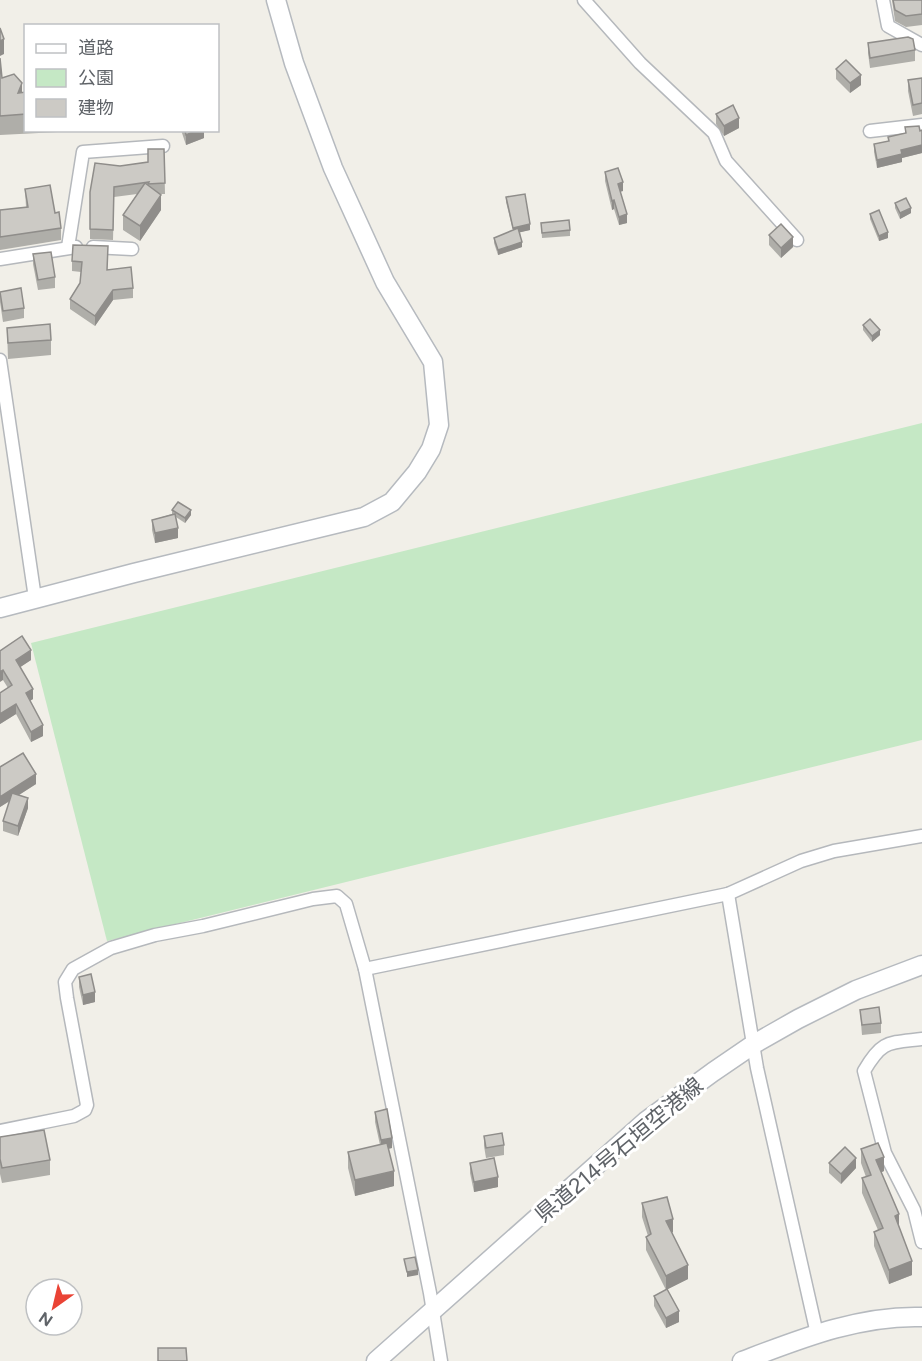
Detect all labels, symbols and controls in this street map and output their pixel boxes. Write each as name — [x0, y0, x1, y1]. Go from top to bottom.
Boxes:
legend — [24, 24, 219, 132]
text: 道路 — [78, 37, 114, 59]
text: 公園 — [78, 67, 114, 89]
text: 建物 — [78, 97, 114, 119]
street label: 県道214号石垣空港線 — [529, 1072, 709, 1228]
north arrow — [24, 1277, 84, 1337]
text: N — [35, 1308, 56, 1330]

